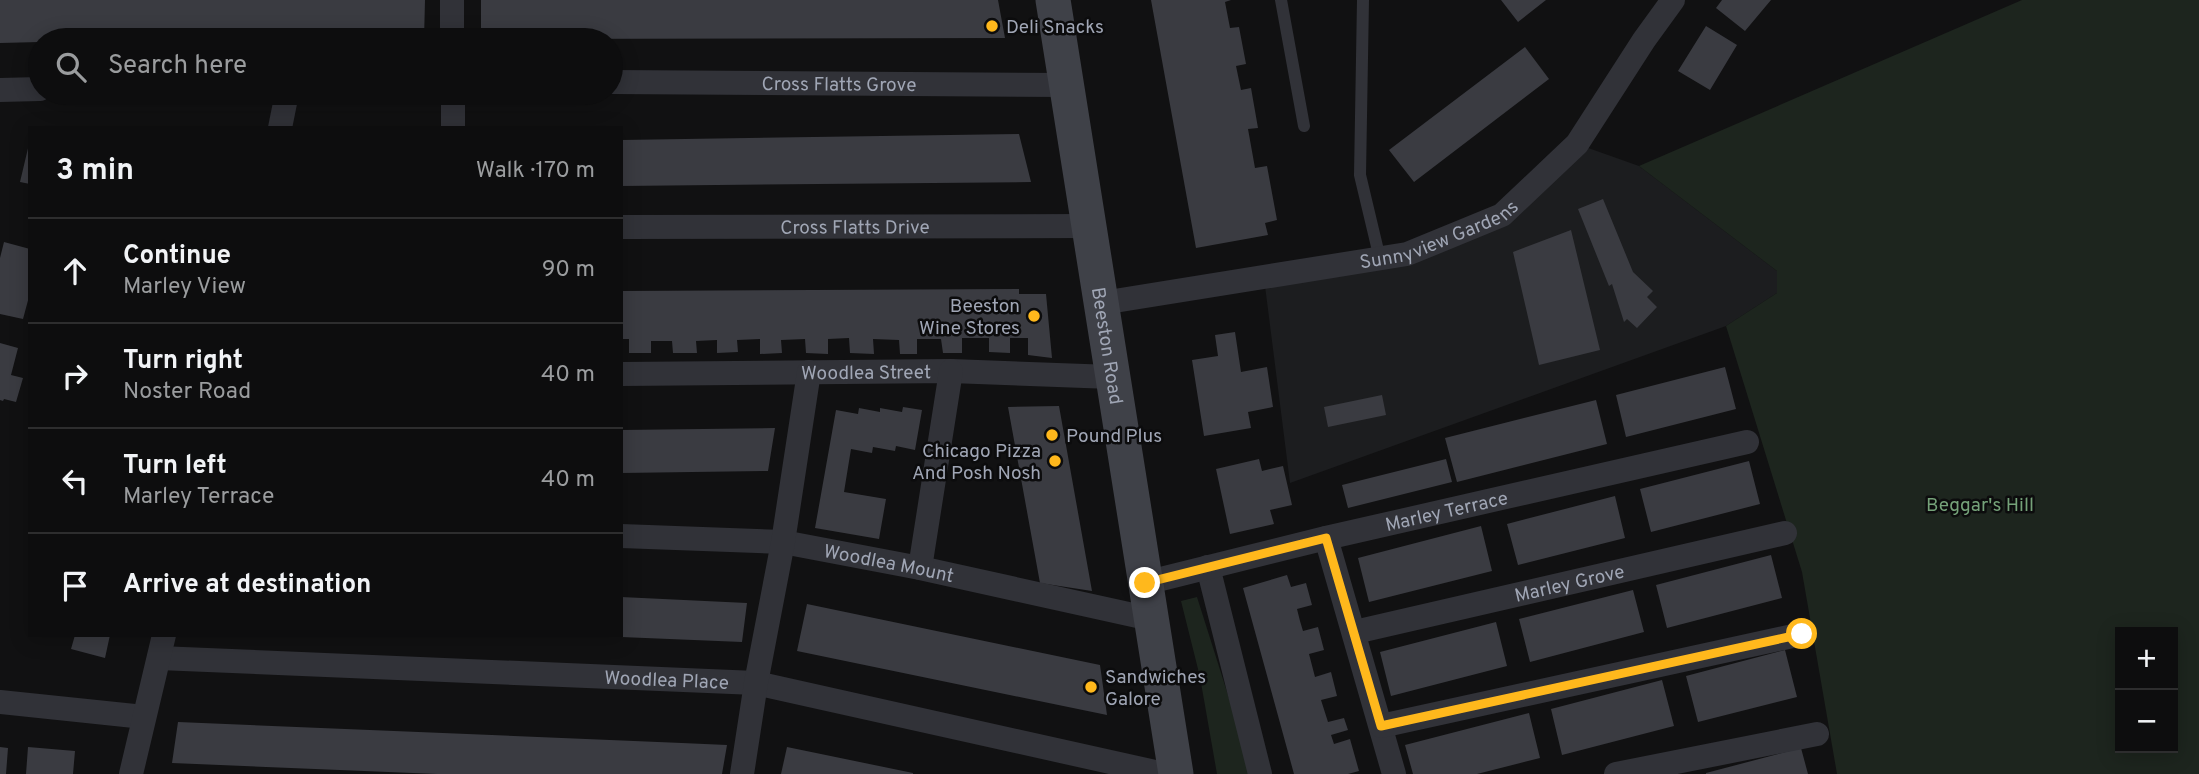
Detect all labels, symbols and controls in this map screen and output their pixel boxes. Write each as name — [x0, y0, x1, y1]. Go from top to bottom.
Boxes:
place label: Deli Snacks — [1006, 16, 1104, 40]
marker: Deli Snacks — [984, 18, 1000, 34]
search box — [28, 28, 623, 105]
icon: search — [52, 48, 90, 86]
text: Search here — [108, 50, 247, 83]
street label: Cross Flatts Grove — [761, 73, 917, 98]
text: 3 min — [56, 153, 134, 190]
text: Walk · 170 m — [476, 157, 595, 186]
street label: Sunnyview Gardens — [1358, 196, 1524, 275]
street label: Cross Flatts Drive — [780, 216, 930, 241]
text: Continue — [123, 240, 231, 273]
icon: ahead — [56, 252, 94, 290]
text: 90 m — [542, 256, 595, 285]
text: Marley View — [123, 273, 246, 302]
street label: Beeston Road — [1085, 285, 1127, 406]
place label: Beeston Wine Stores — [919, 295, 1020, 341]
marker: Beeston Wine Stores — [1026, 308, 1042, 324]
text: Turn right — [123, 345, 243, 378]
icon: right — [56, 357, 94, 395]
text: 40 m — [541, 361, 595, 390]
street label: Woodlea Street — [801, 361, 931, 386]
text: Noster Road — [123, 378, 251, 407]
place label: Pound Plus — [1066, 425, 1162, 449]
marker: Pound Plus — [1044, 427, 1060, 443]
place label: Chicago Pizza And Posh Nosh — [912, 440, 1041, 486]
text: Turn left — [123, 450, 227, 483]
marker: Chicago Pizza And Posh Nosh — [1047, 453, 1063, 469]
icon: left — [56, 462, 94, 500]
text: 40 m — [541, 466, 595, 495]
text: Marley Terrace — [123, 483, 274, 512]
street label: Marley Terrace — [1383, 487, 1511, 538]
park label: Beggar's Hill — [1926, 494, 2034, 518]
street label: Woodlea Mount — [822, 540, 956, 589]
street label: Marley Grove — [1513, 560, 1627, 609]
icon: arrive — [56, 567, 94, 605]
route end — [1129, 567, 1160, 598]
text: Arrive at destination — [123, 569, 371, 602]
route start — [1786, 618, 1817, 649]
map controls — [2115, 627, 2178, 753]
button: + — [2115, 627, 2178, 690]
place label: Sandwiches Galore — [1105, 666, 1206, 712]
street label: Woodlea Place — [604, 667, 729, 696]
marker: Sandwiches Galore — [1083, 679, 1099, 695]
button: − — [2115, 690, 2178, 753]

